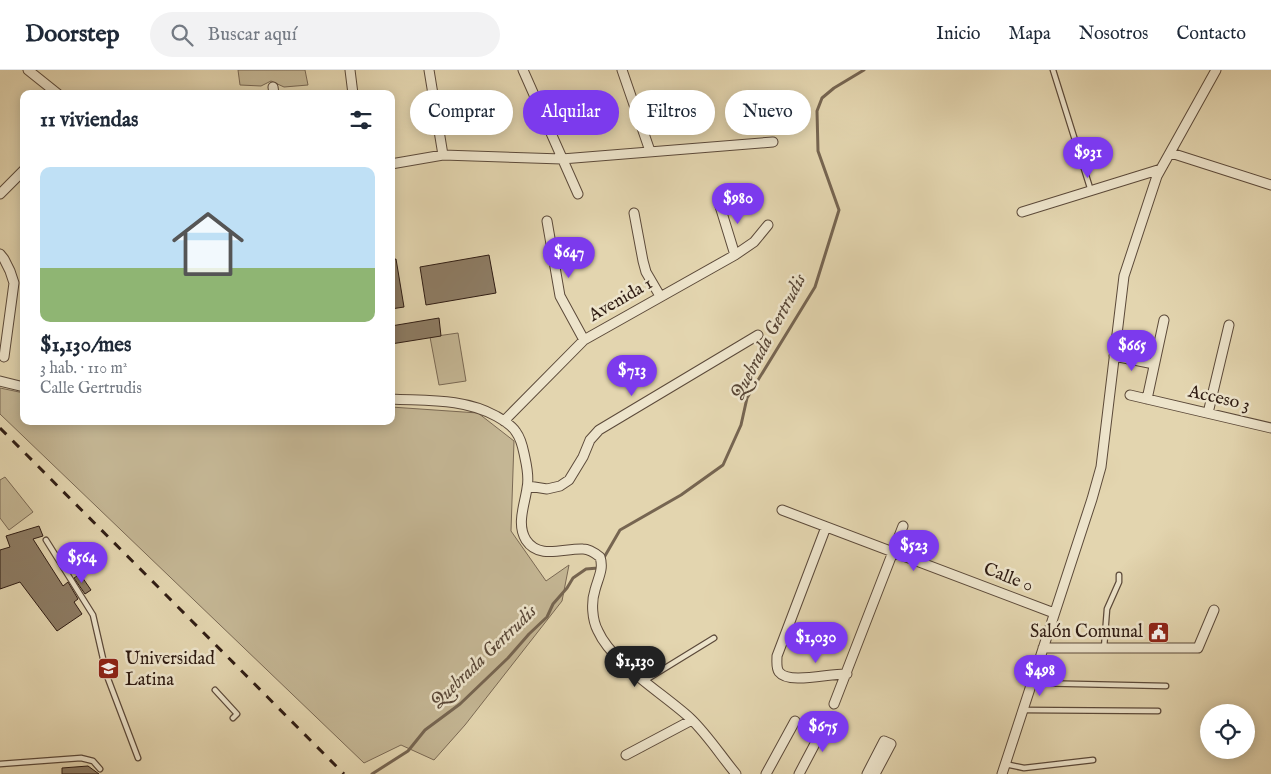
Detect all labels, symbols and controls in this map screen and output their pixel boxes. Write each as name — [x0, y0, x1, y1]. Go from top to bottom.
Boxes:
search box — [150, 12, 500, 57]
text: Doorstep — [25, 19, 120, 50]
icon: search — [168, 21, 196, 49]
text: Buscar aquí — [208, 23, 297, 47]
text: Inicio — [936, 23, 981, 46]
text: Mapa — [1009, 23, 1051, 46]
text: Nosotros — [1079, 23, 1148, 46]
text: Contacto — [1176, 23, 1246, 46]
chip: Comprar — [410, 90, 513, 135]
chip: Alquilar — [523, 90, 619, 135]
chip: Filtros — [629, 90, 715, 135]
chip: Nuevo — [725, 90, 811, 135]
icon: filters — [347, 106, 375, 134]
text: 11 viviendas — [40, 107, 138, 134]
pin: $931 — [1058, 136, 1118, 179]
text: $931 — [1074, 143, 1102, 163]
pin: $980 — [708, 182, 768, 225]
text: $980 — [723, 189, 753, 209]
icon: home — [163, 199, 253, 289]
pin: $647 — [539, 236, 599, 279]
text: $647 — [554, 243, 584, 263]
water label: Quebrada Gertrudis — [726, 270, 812, 404]
street label: Avenida 1 — [584, 272, 657, 328]
pin: $665 — [1102, 330, 1162, 372]
text: $1,130/mes — [40, 332, 131, 359]
text: $665 — [1118, 336, 1146, 356]
pin: $713 — [602, 354, 662, 397]
text: 3 hab. · 110 m² — [40, 359, 127, 379]
text: $713 — [618, 361, 646, 381]
text: Calle Gertrudis — [40, 379, 142, 399]
street label: Acceso 3 — [1185, 381, 1252, 417]
pin: $523 — [884, 530, 944, 572]
text: $523 — [900, 536, 928, 556]
pin: $564 — [52, 542, 112, 584]
text: $564 — [67, 548, 97, 568]
street label: Calle 0 — [980, 558, 1036, 598]
water label: Quebrada Gertrudis — [426, 600, 543, 714]
public building icon: Salón Comunal — [1147, 620, 1171, 644]
place label: Salón Comunal — [1030, 621, 1143, 644]
pin: $1,030 — [775, 622, 857, 664]
text: $1,030 — [796, 628, 836, 648]
pin: $1,130 — [594, 646, 676, 688]
place label: Universidad Latina — [125, 648, 215, 692]
text: $1,130 — [616, 652, 654, 672]
pin: $498 — [1010, 654, 1070, 697]
school or university icon: Universidad Latina — [97, 657, 121, 681]
text: $498 — [1025, 661, 1055, 681]
map controls — [1200, 704, 1255, 759]
button: locate — [1200, 704, 1255, 759]
pin: $675 — [793, 710, 853, 753]
text: $675 — [809, 717, 837, 737]

